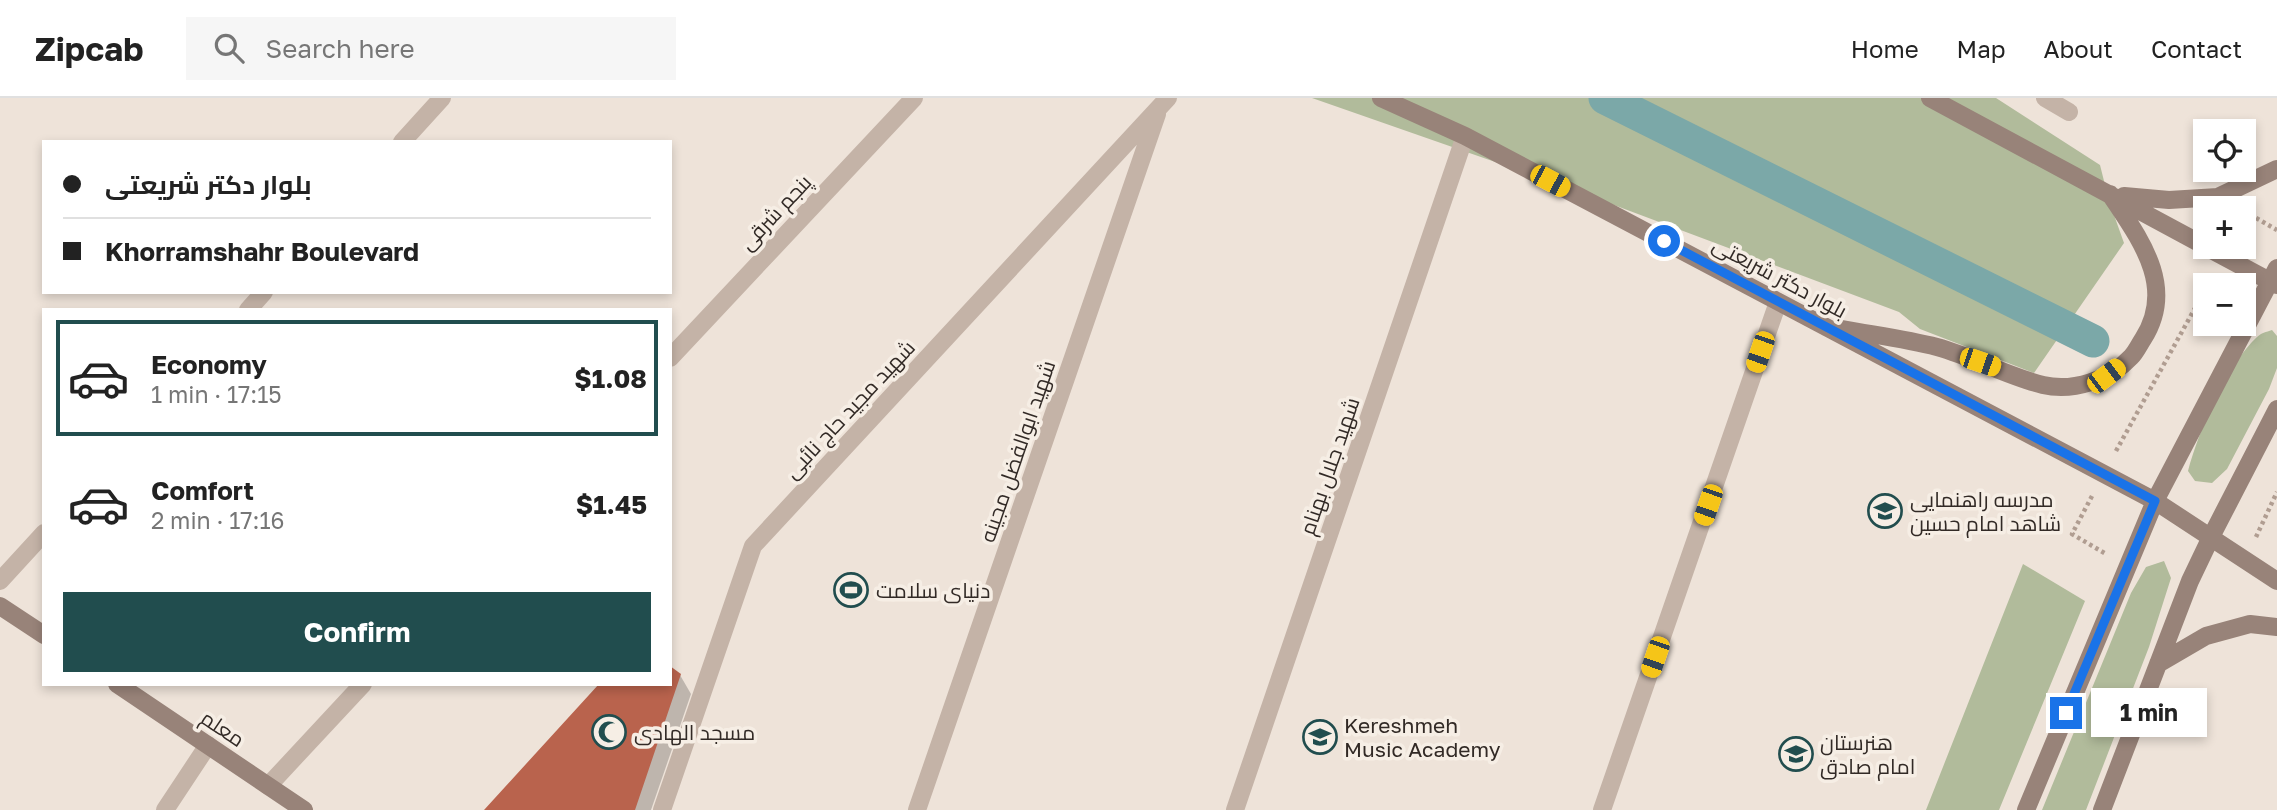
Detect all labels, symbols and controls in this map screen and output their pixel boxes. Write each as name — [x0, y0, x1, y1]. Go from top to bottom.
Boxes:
search box — [186, 17, 676, 80]
text: Zipcab — [35, 29, 144, 68]
icon: search — [210, 29, 248, 67]
text: Search here — [266, 33, 415, 64]
text: Home — [1851, 34, 1919, 63]
text: Map — [1957, 34, 2006, 63]
text: About — [2044, 34, 2113, 63]
text: Contact — [2151, 34, 2242, 63]
map controls — [2193, 119, 2256, 336]
button: locate — [2193, 119, 2256, 182]
car — [1527, 162, 1574, 200]
street label: پنجم شرقی — [733, 168, 818, 257]
text: بلوار دکتر شریعتی — [105, 169, 312, 200]
button: + — [2193, 196, 2256, 259]
route start — [1648, 225, 1680, 257]
street label: بلوار دکتر شریعتی — [1708, 231, 1852, 324]
text: Khorramshahr Boulevard — [105, 236, 419, 267]
button: − — [2193, 273, 2256, 336]
car — [1744, 329, 1777, 375]
street label: شهید مجید حاج نائبی — [778, 334, 921, 485]
car — [1957, 345, 2004, 379]
icon: car — [67, 347, 130, 410]
text: Economy — [151, 349, 267, 380]
car — [2083, 355, 2130, 397]
street label: شهید ابوالفضل مجینه — [974, 357, 1061, 546]
text: $1.08 — [574, 363, 647, 394]
text: 1 min · 17:15 — [151, 380, 282, 408]
street label: شهید جلال بهنام — [1293, 394, 1367, 539]
icon: car — [67, 473, 130, 536]
text: Comfort — [151, 475, 254, 506]
car — [1692, 482, 1725, 528]
place label: مدرسه راهنمایی شاهد امام حسین — [1910, 486, 2061, 538]
text: $1.45 — [576, 489, 647, 520]
school or university icon: مدرسه راهنمایی شاهد امام حسین — [1866, 492, 1904, 530]
text: 2 min · 17:16 — [151, 506, 284, 534]
sports icon: دنیای سلامت — [832, 571, 870, 609]
place label: دنیای سلامت — [876, 577, 990, 604]
button: Confirm — [63, 592, 651, 672]
car — [1639, 634, 1672, 680]
callout: 1 min — [2090, 688, 2206, 738]
route end — [2050, 697, 2082, 729]
text: 1 min — [2120, 698, 2178, 726]
street label: معلم — [195, 704, 250, 754]
place label: Kereshmeh Music Academy — [1344, 712, 1501, 762]
mosque icon: مسجد الهادی — [590, 713, 628, 751]
school or university icon: Kereshmeh Music Academy — [1301, 718, 1339, 756]
place label: مسجد الهادی — [634, 719, 755, 746]
place label: هنرستان امام صادق — [1820, 729, 1915, 781]
school or university icon: هنرستان امام صادق — [1777, 735, 1815, 773]

